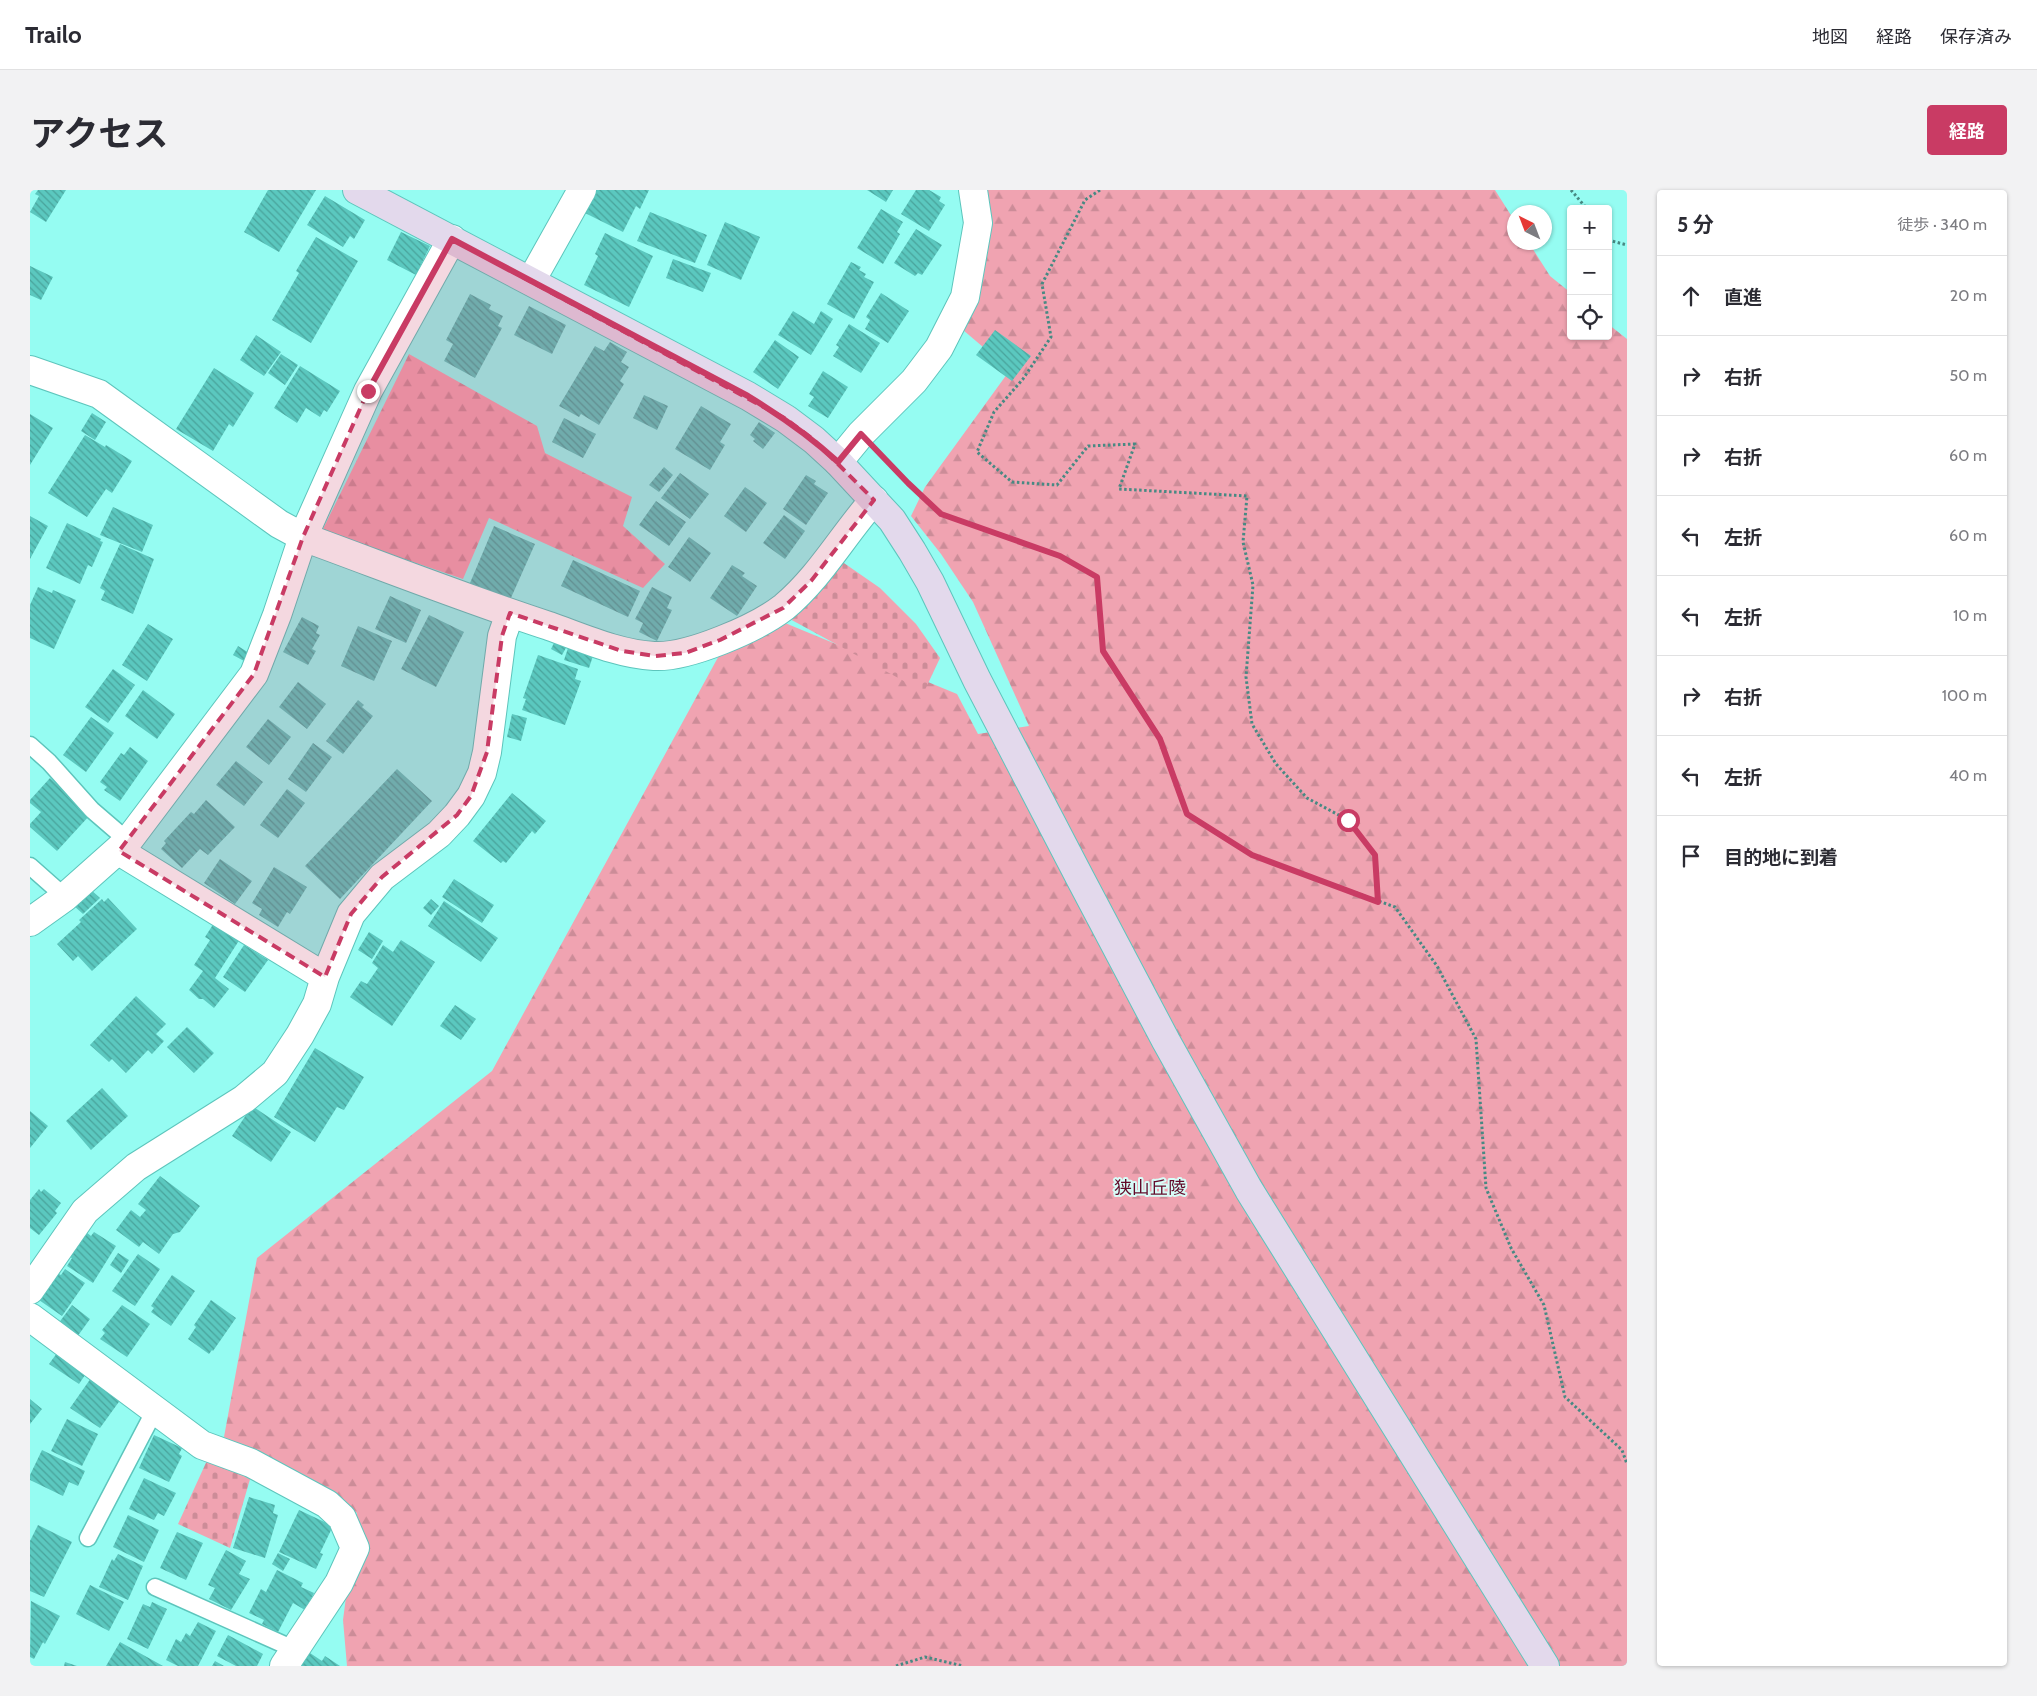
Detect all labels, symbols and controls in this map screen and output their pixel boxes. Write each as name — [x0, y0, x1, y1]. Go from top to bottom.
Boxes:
text: Trailo — [25, 20, 82, 49]
text: 地図 — [1812, 26, 1848, 48]
text: 経路 — [1876, 26, 1912, 48]
text: 保存済み — [1940, 26, 2012, 48]
button: 経路 — [1927, 105, 2007, 155]
text: アクセス — [30, 112, 168, 155]
north arrow — [1507, 205, 1552, 250]
map controls — [1567, 205, 1612, 340]
button: + — [1567, 205, 1612, 250]
text: 5 分 — [1677, 212, 1714, 237]
text: 徒歩 · 340 m — [1897, 215, 1987, 234]
button: − — [1567, 250, 1612, 295]
icon: ahead — [1677, 282, 1705, 310]
text: 直進 — [1724, 286, 1762, 309]
text: 20 m — [1950, 286, 1987, 305]
button: locate — [1567, 295, 1612, 340]
icon: right — [1677, 362, 1705, 390]
text: 右折 — [1724, 366, 1762, 389]
text: 50 m — [1950, 366, 1987, 385]
route end — [357, 380, 380, 403]
icon: right — [1677, 442, 1705, 470]
text: 右折 — [1724, 446, 1762, 469]
text: 60 m — [1949, 446, 1987, 465]
icon: left — [1677, 522, 1705, 550]
text: 左折 — [1724, 526, 1762, 549]
text: 60 m — [1949, 526, 1987, 545]
icon: left — [1677, 602, 1705, 630]
text: 左折 — [1724, 606, 1762, 629]
text: 10 m — [1953, 606, 1987, 625]
icon: right — [1677, 682, 1705, 710]
text: 右折 — [1724, 686, 1762, 709]
text: 100 m — [1942, 686, 1987, 705]
icon: left — [1677, 762, 1705, 790]
text: 左折 — [1724, 766, 1762, 789]
text: 40 m — [1949, 766, 1987, 785]
route start — [1337, 809, 1360, 832]
icon: arrive — [1677, 842, 1705, 870]
text: 目的地に到着 — [1724, 846, 1838, 869]
park label: 狭山丘陵 — [1114, 1177, 1186, 1199]

